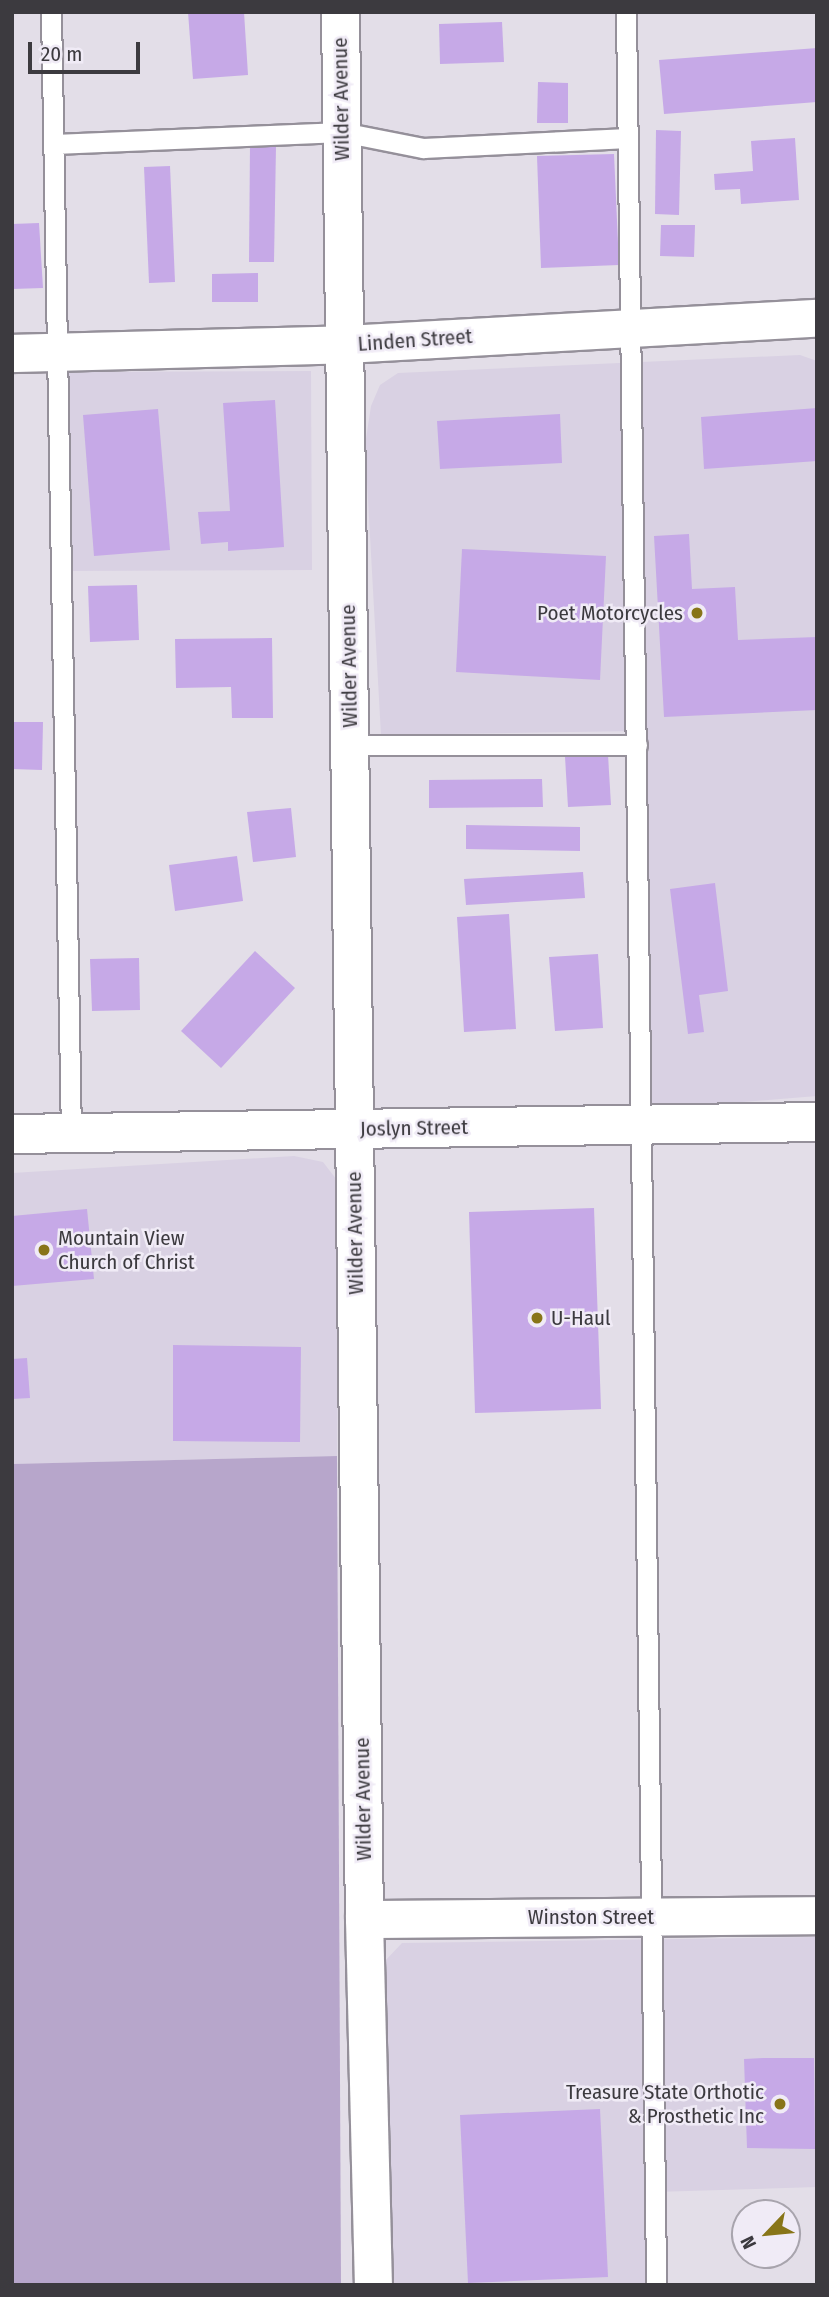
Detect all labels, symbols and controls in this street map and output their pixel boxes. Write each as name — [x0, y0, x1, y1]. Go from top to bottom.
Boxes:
scale bar — [32, 28, 144, 72]
street label: Wilder Avenue — [327, 37, 355, 161]
text: 20 m — [41, 41, 82, 67]
street label: Linden Street — [357, 323, 473, 357]
place label: Poet Motorcycles — [537, 600, 683, 626]
street label: Wilder Avenue — [335, 604, 363, 728]
marker: Poet Motorcycles — [689, 605, 705, 621]
street label: Joslyn Street — [360, 1114, 468, 1142]
street label: Wilder Avenue — [341, 1171, 369, 1295]
place label: Mountain View Church of Christ — [58, 1225, 195, 1275]
marker: Mountain View Church of Christ — [36, 1242, 52, 1258]
place label: U-Haul — [551, 1305, 611, 1331]
marker: U-Haul — [529, 1310, 545, 1326]
street label: Wilder Avenue — [349, 1737, 377, 1861]
street label: Winston Street — [528, 1904, 654, 1930]
place label: Treasure State Orthotic & Prosthetic Inc — [566, 2079, 764, 2129]
marker: Treasure State Orthotic & Prosthetic Inc — [770, 2094, 790, 2114]
north arrow — [731, 2199, 801, 2269]
text: N — [736, 2232, 761, 2253]

